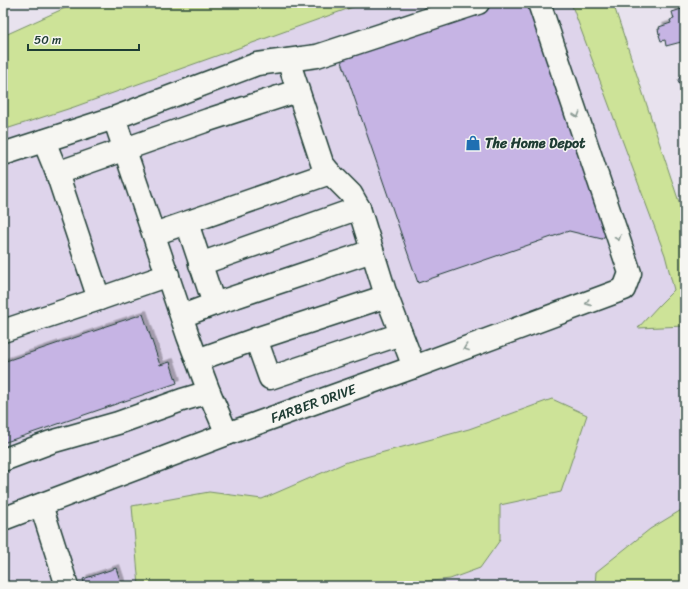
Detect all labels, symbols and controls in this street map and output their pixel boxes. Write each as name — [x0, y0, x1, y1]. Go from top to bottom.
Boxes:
scale bar — [28, 26, 139, 52]
text: 50 m — [34, 29, 61, 51]
one-way arrow — [572, 111, 581, 118]
place label: The Home Depot — [485, 131, 586, 156]
shop icon: The Home Depot — [464, 134, 482, 152]
one-way arrow — [614, 235, 622, 242]
one-way arrow — [584, 298, 591, 306]
one-way arrow — [462, 343, 469, 351]
street label: FARBER DRIVE — [267, 376, 360, 430]

